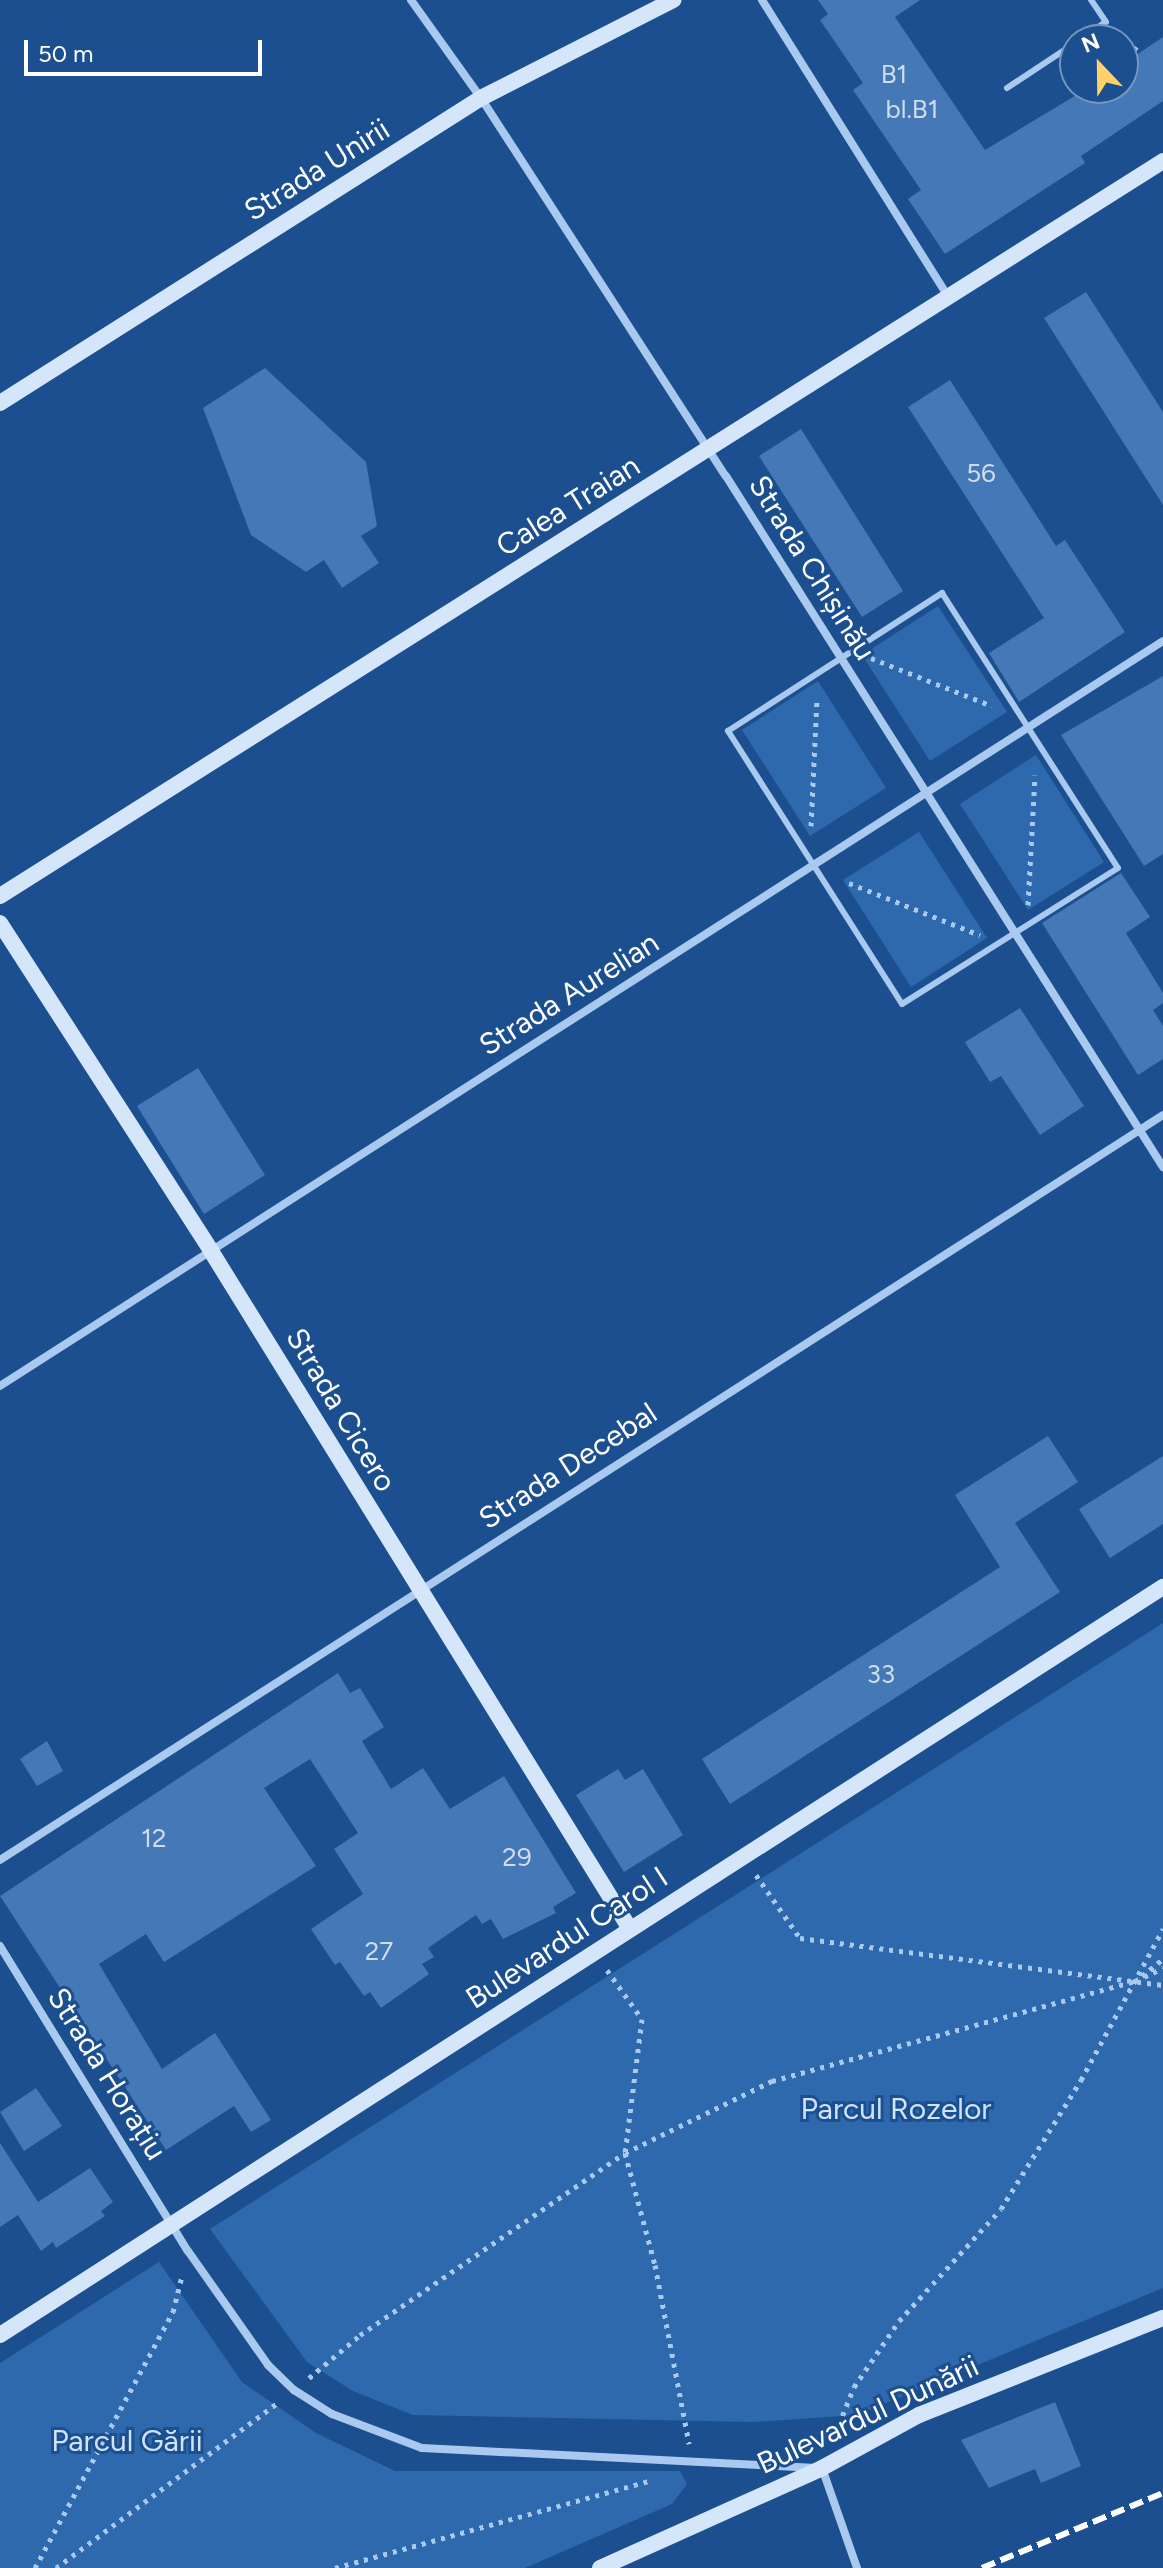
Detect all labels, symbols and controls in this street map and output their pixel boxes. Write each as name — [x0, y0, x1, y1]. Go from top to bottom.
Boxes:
scale bar — [28, 24, 266, 74]
north arrow — [1059, 24, 1139, 104]
text: N — [1078, 27, 1104, 59]
text: 50 m — [38, 39, 94, 68]
house number: B1 — [881, 59, 907, 91]
house number: bl.B1 — [886, 94, 938, 126]
street label: Strada Unirii — [238, 111, 396, 229]
street label: Calea Traian — [490, 448, 646, 564]
house number: 56 — [966, 458, 996, 490]
street label: Strada Chișinău — [741, 469, 883, 667]
street label: Strada Aurelian — [473, 925, 665, 1063]
street label: Strada Cicero — [278, 1322, 404, 1498]
street label: Strada Decebal — [472, 1395, 664, 1537]
house number: 33 — [867, 1659, 895, 1691]
house number: 12 — [141, 1823, 167, 1855]
house number: 29 — [502, 1842, 532, 1874]
street label: Bulevardul Carol I — [459, 1859, 675, 2017]
house number: 27 — [365, 1936, 393, 1968]
street label: Strada Horațiu — [40, 1981, 174, 2167]
park label: Parcul Rozelor — [801, 2091, 991, 2127]
street label: Bulevardul Dunării — [752, 2348, 984, 2482]
park label: Parcul Gării — [51, 2423, 203, 2459]

